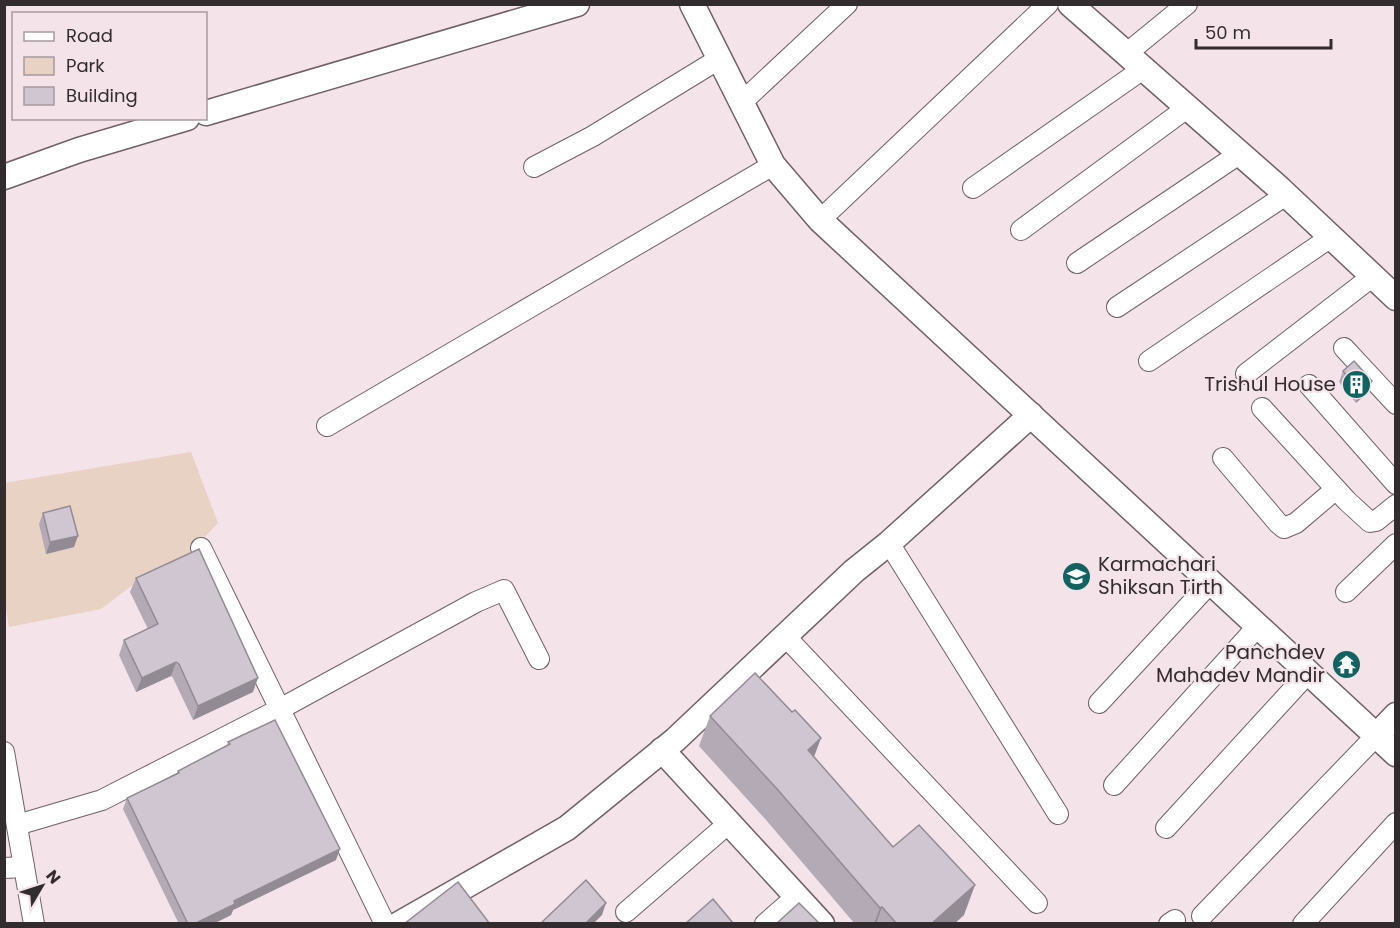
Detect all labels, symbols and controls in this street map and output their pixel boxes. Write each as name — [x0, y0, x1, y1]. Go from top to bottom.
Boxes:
legend — [12, 12, 207, 120]
scale bar — [1196, 12, 1331, 50]
text: 50 m — [1205, 20, 1251, 45]
text: Road — [66, 23, 113, 48]
text: Park — [66, 53, 105, 78]
text: Building — [66, 83, 138, 108]
building icon: Trishul House — [1341, 368, 1373, 400]
place label: Trishul House — [1204, 370, 1336, 398]
place label: Karmachari Shiksan Tirth — [1098, 550, 1223, 601]
school or university icon: Karmachari Shiksan Tirth — [1061, 560, 1093, 592]
place label: Panchdev Mahadev Mandir — [1156, 638, 1325, 689]
temple icon: Panchdev Mahadev Mandir — [1330, 648, 1362, 680]
north arrow — [12, 856, 72, 916]
text: N — [41, 865, 66, 889]

